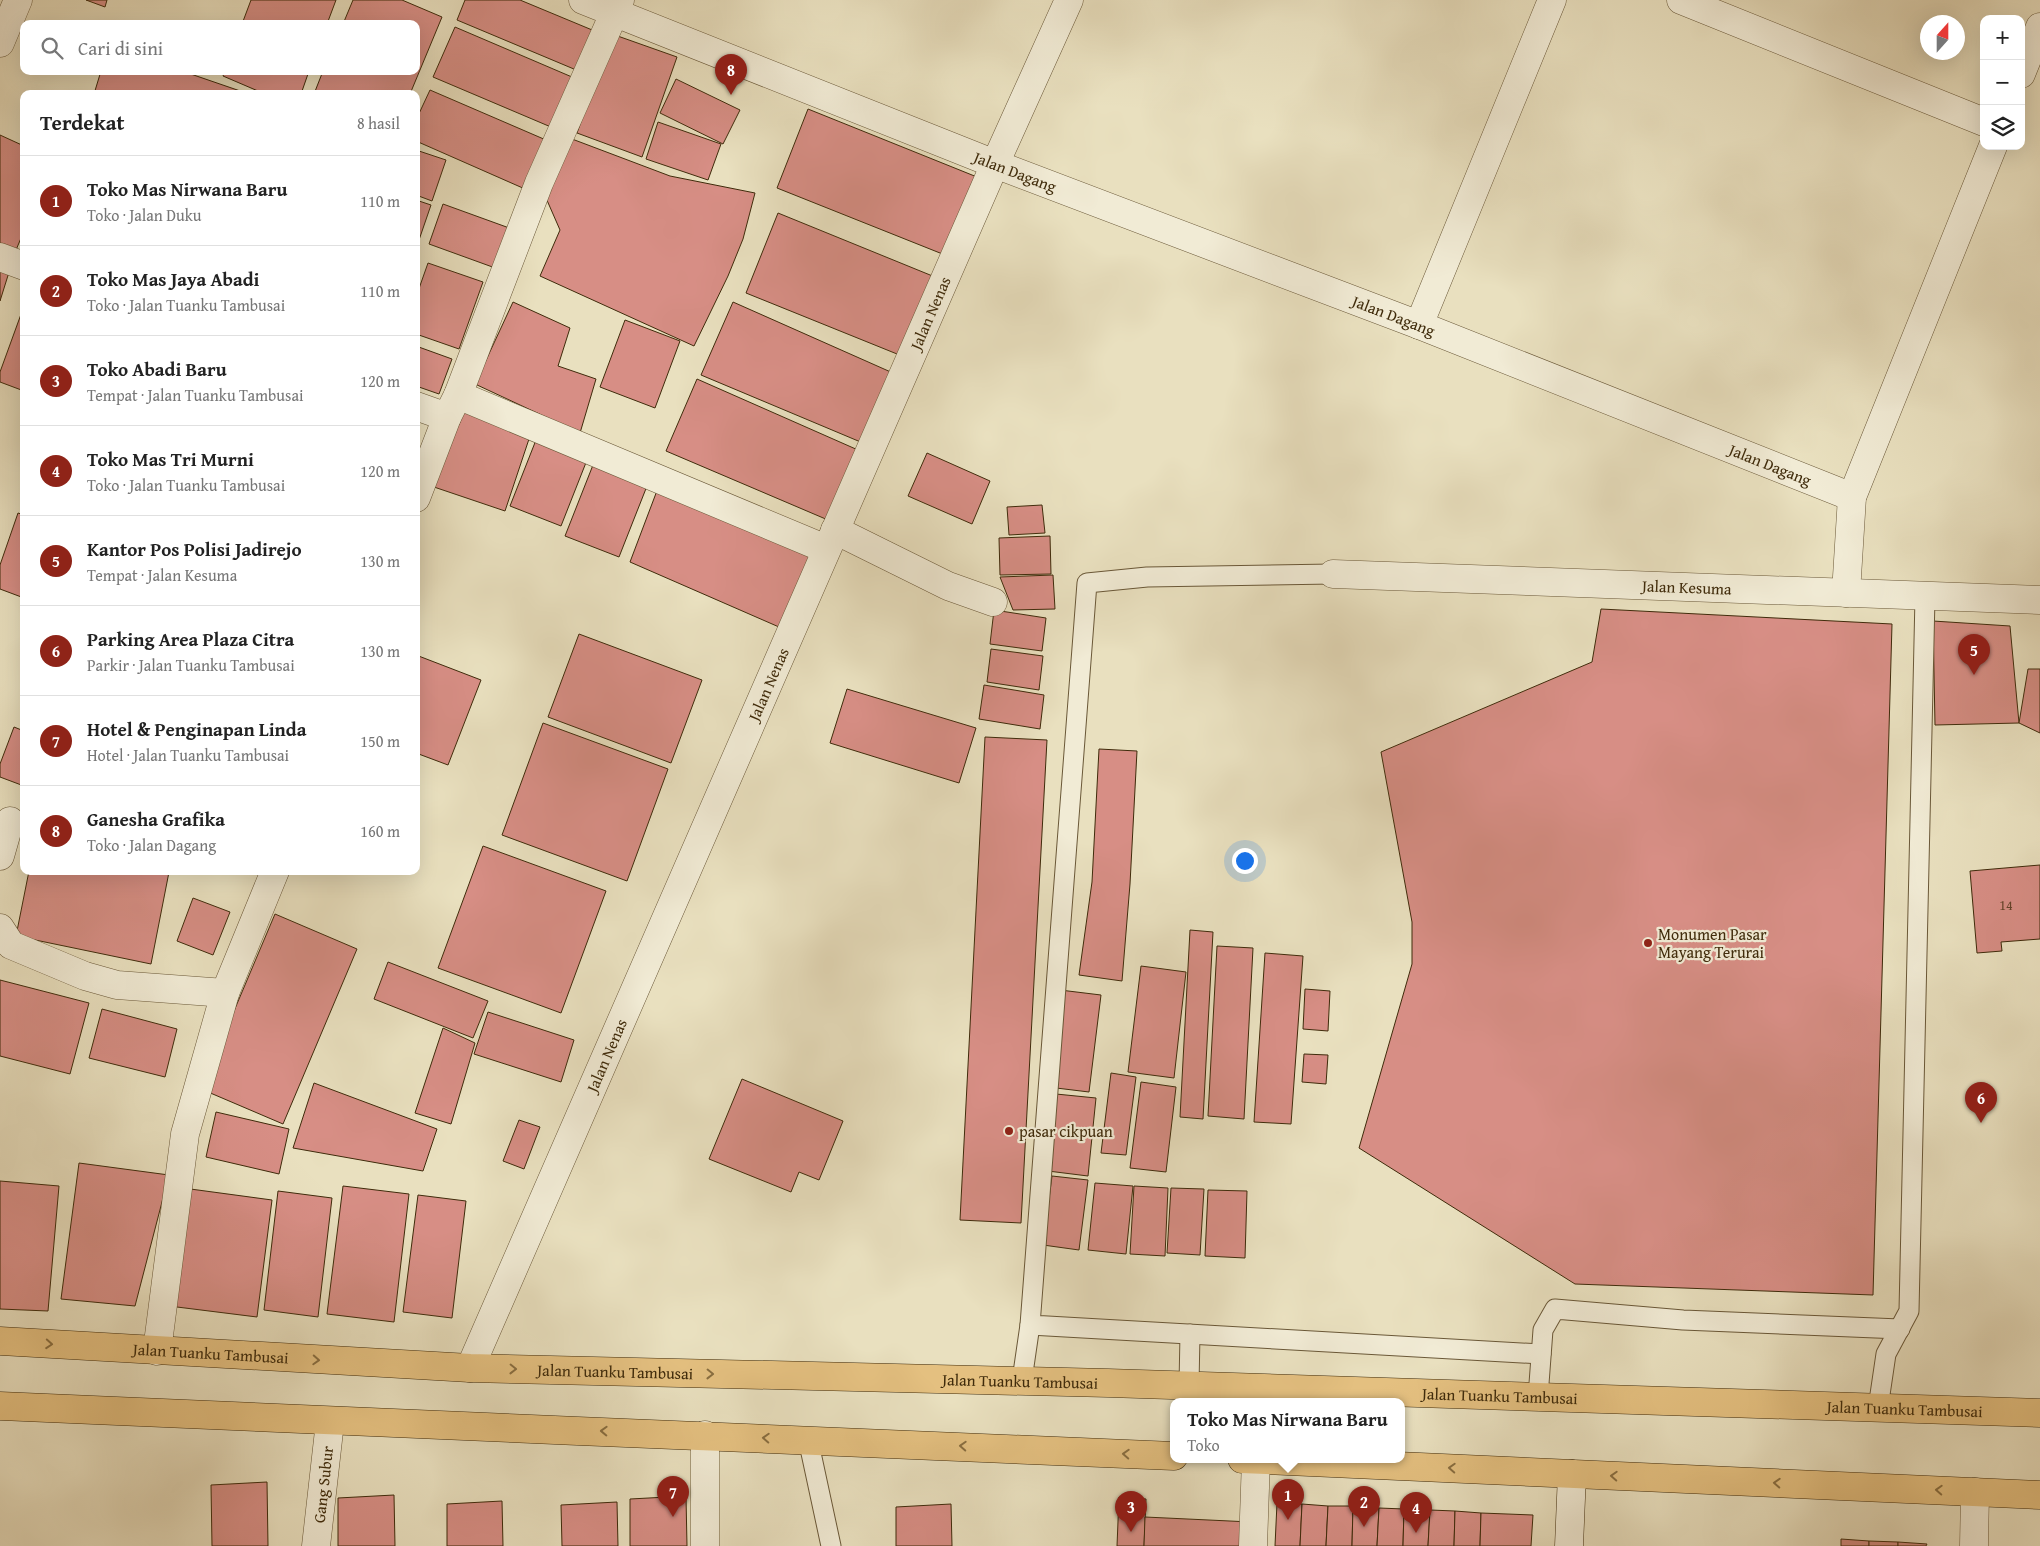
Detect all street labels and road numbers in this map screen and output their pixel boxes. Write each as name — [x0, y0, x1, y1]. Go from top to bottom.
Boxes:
street label: Jalan Dagang — [968, 144, 1060, 198]
street label: Jalan Nenas — [903, 272, 957, 355]
street label: Jalan Dagang — [1347, 288, 1439, 342]
street label: Jalan Dagang — [1724, 437, 1815, 492]
street label: Jalan Kesuma — [1639, 573, 1733, 601]
street label: Jalan Nenas — [741, 644, 795, 727]
street label: Jalan Nenas — [579, 1015, 633, 1098]
street label: Jalan Tuanku Tambusai — [130, 1337, 290, 1370]
street label: Jalan Tuanku Tambusai — [535, 1358, 694, 1385]
street label: Jalan Tuanku Tambusai — [940, 1367, 1099, 1395]
street label: Jalan Tuanku Tambusai — [1419, 1381, 1579, 1410]
street label: Jalan Tuanku Tambusai — [1824, 1394, 1983, 1423]
street label: Gang Subur — [307, 1444, 339, 1524]

